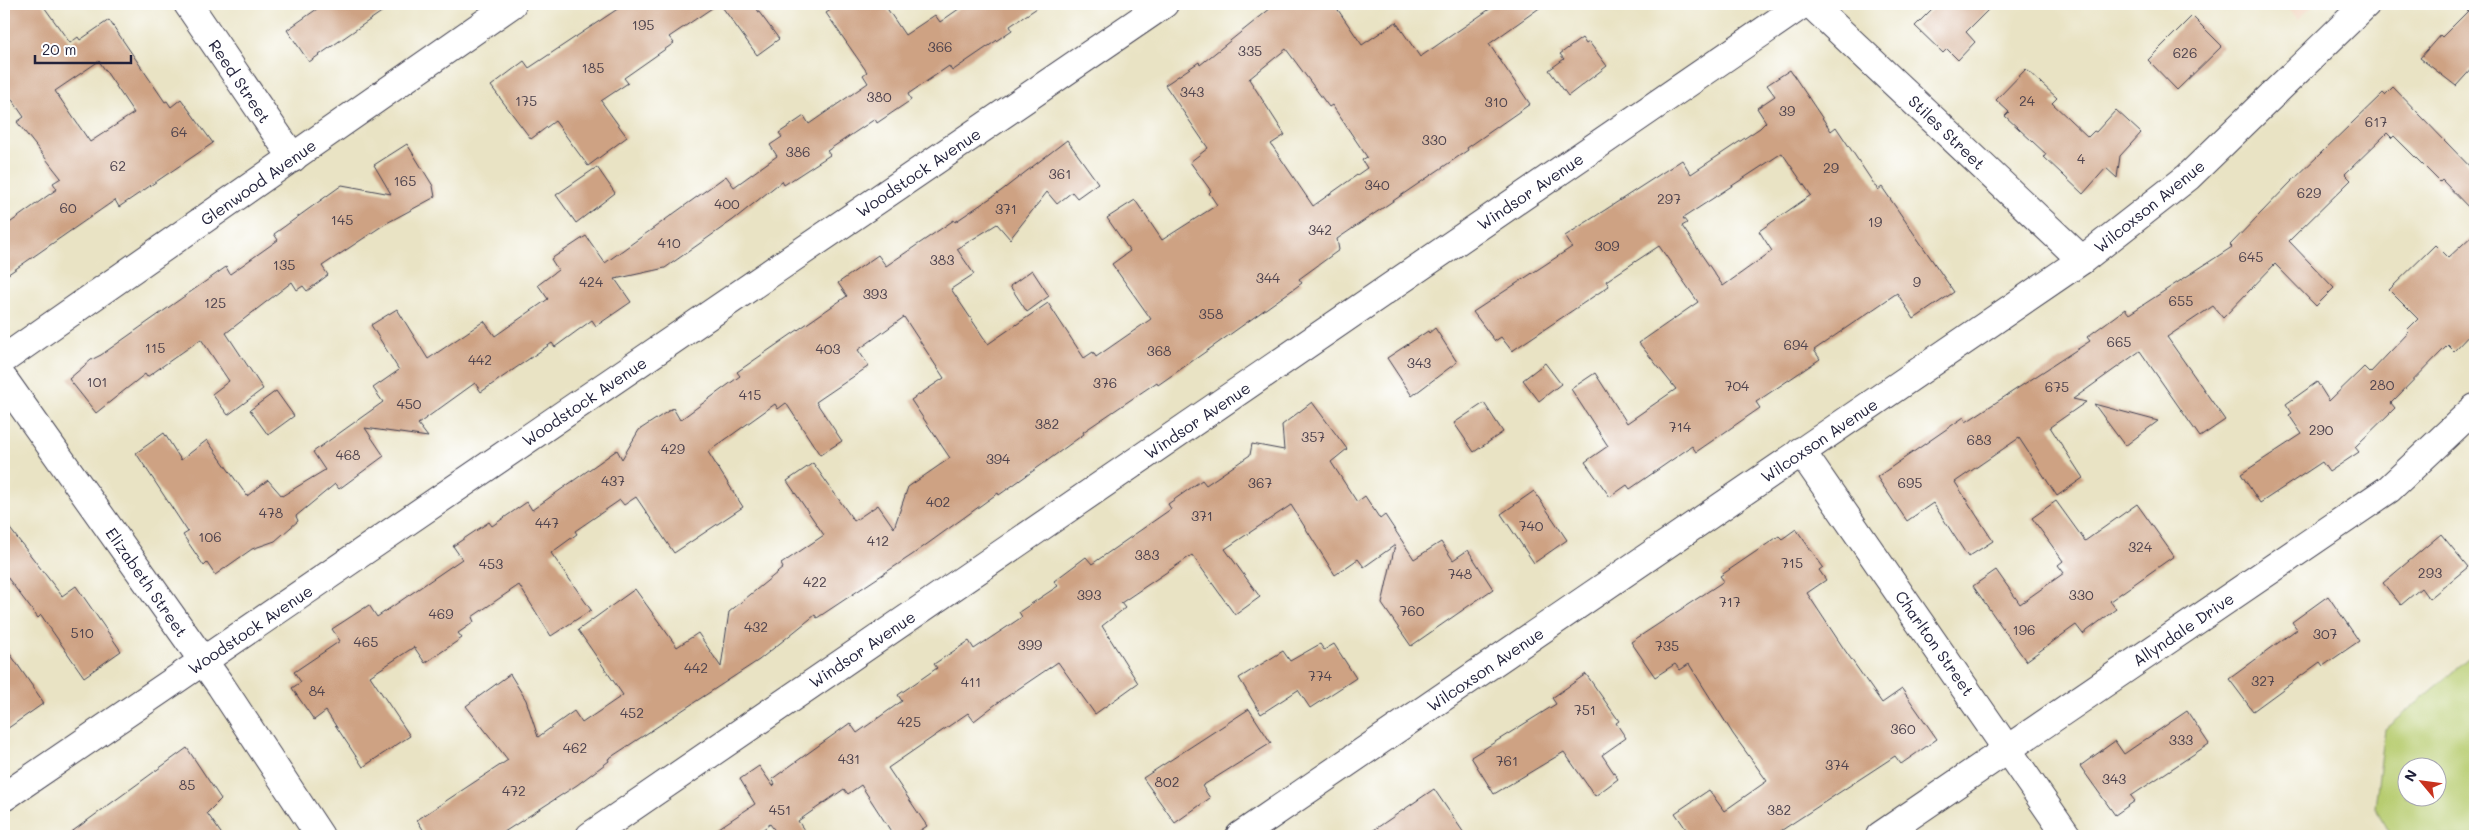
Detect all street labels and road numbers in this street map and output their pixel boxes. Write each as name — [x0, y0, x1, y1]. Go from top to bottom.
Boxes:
street label: Reed Street — [204, 35, 276, 127]
street label: Stiles Street — [1904, 90, 1990, 174]
street label: Woodstock Avenue — [852, 123, 984, 221]
street label: Glenwood Avenue — [196, 134, 320, 230]
street label: Windsor Avenue — [1473, 148, 1587, 234]
street label: Wilcoxson Avenue — [2089, 155, 2209, 257]
street label: Woodstock Avenue — [518, 352, 650, 450]
street label: Windsor Avenue — [1140, 377, 1254, 463]
street label: Wilcoxson Avenue — [1757, 393, 1881, 487]
street label: Elizabeth Street — [101, 523, 193, 641]
street label: Woodstock Avenue — [184, 580, 316, 678]
street label: Charlton Street — [1891, 586, 1979, 700]
street label: Allyndale Drive — [2128, 587, 2238, 671]
street label: Windsor Avenue — [805, 606, 919, 692]
street label: Wilcoxson Avenue — [1423, 622, 1547, 716]

